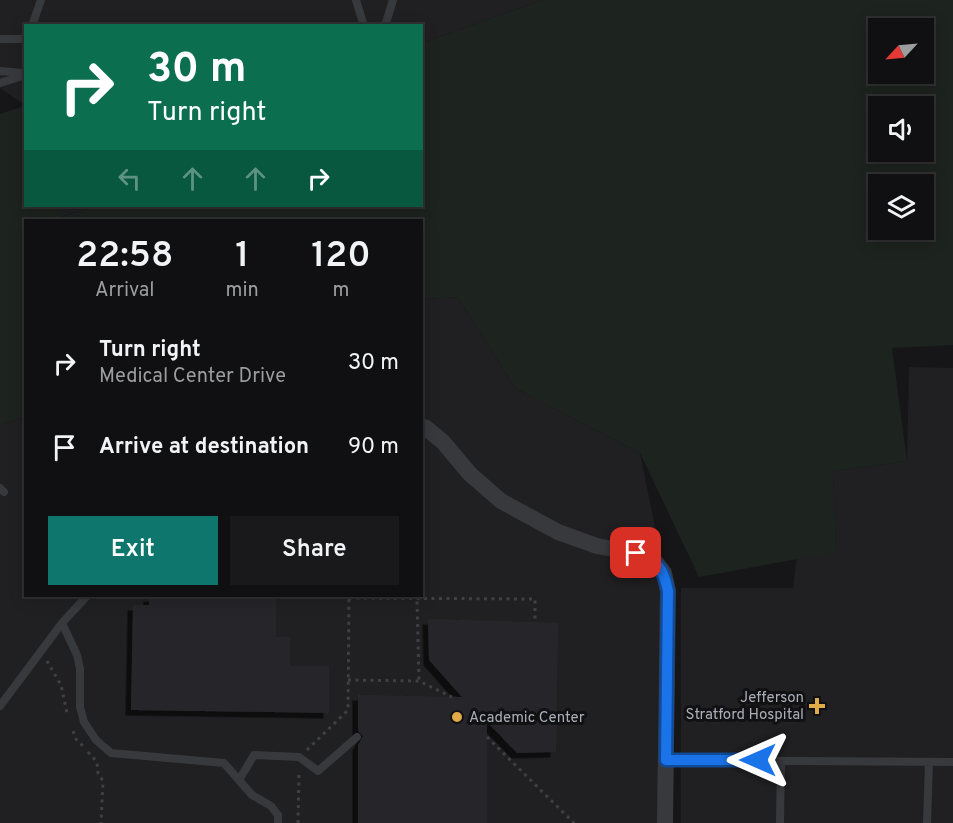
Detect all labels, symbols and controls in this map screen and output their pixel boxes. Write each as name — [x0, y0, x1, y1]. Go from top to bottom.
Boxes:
north arrow — [868, 18, 934, 84]
map controls — [868, 18, 934, 240]
text: 30 m — [147, 44, 246, 97]
icon: right — [48, 48, 126, 126]
text: Turn right — [147, 96, 266, 130]
button: sound — [868, 96, 934, 162]
icon: left — [113, 162, 146, 195]
icon: ahead — [176, 162, 209, 195]
icon: ahead — [239, 162, 272, 195]
icon: right — [302, 162, 335, 195]
button: layers — [868, 174, 934, 240]
text: 22:58 — [76, 234, 173, 280]
text: 1 — [235, 234, 249, 280]
text: 120 — [311, 234, 371, 280]
text: Arrival — [95, 278, 155, 304]
text: min — [226, 278, 259, 304]
text: m — [332, 278, 349, 304]
text: Turn right — [99, 337, 201, 364]
icon: right — [48, 347, 81, 380]
text: 30 m — [348, 350, 399, 377]
text: Medical Center Drive — [99, 364, 286, 390]
icon: arrive — [48, 431, 81, 464]
text: Arrive at destination — [99, 434, 309, 461]
text: 90 m — [348, 434, 399, 461]
button: Exit — [48, 516, 218, 585]
button: Share — [230, 516, 399, 585]
pin — [610, 527, 661, 578]
icon: arrive — [619, 536, 652, 569]
place label: Jefferson Stratford Hospital — [686, 689, 804, 725]
marker: Jefferson Stratford Hospital — [808, 697, 826, 715]
place label: Academic Center — [469, 709, 585, 728]
marker: Academic Center — [450, 710, 464, 724]
position arrow — [726, 728, 790, 792]

